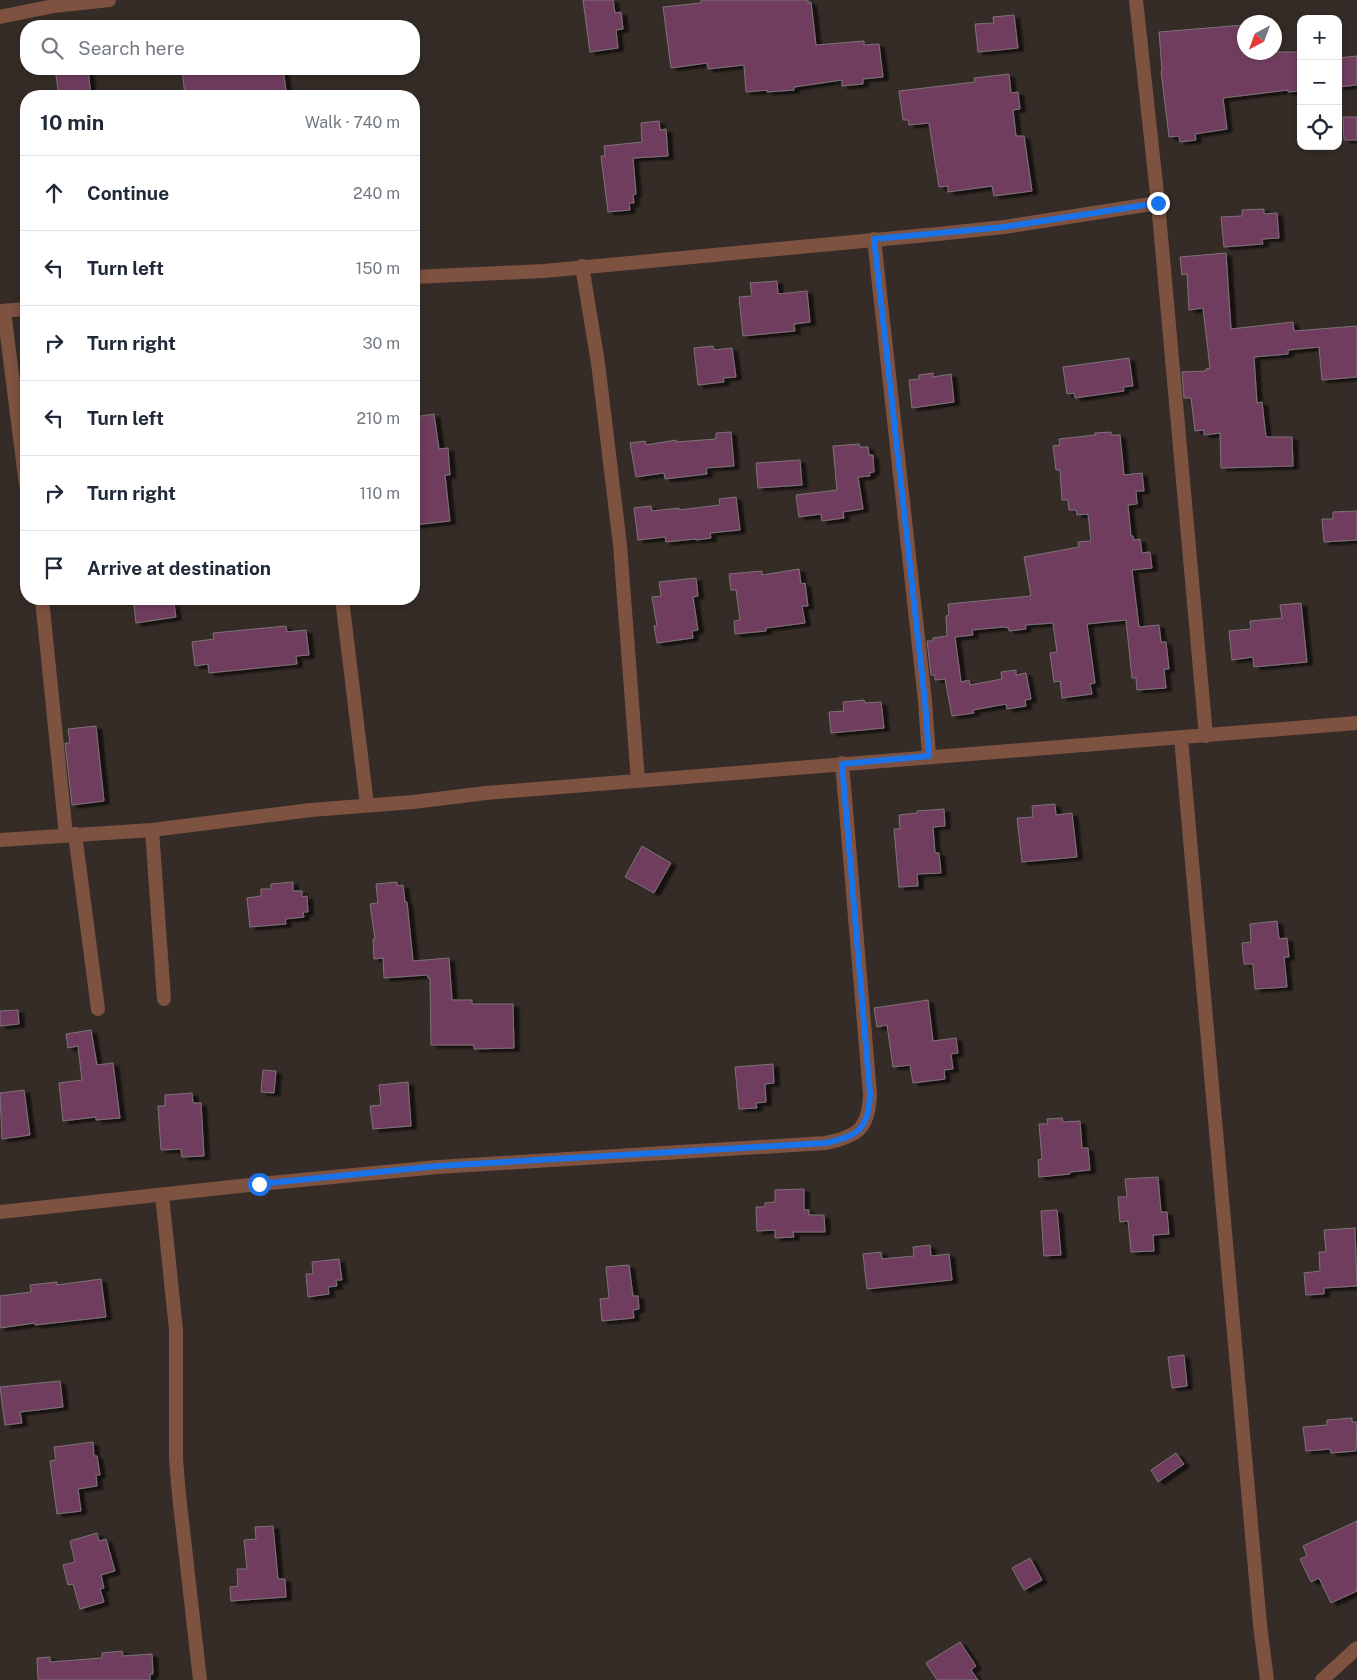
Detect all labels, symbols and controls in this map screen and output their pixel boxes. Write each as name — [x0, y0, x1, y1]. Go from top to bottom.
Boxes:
north arrow — [1237, 15, 1282, 60]
map controls — [1297, 15, 1342, 150]
button: + — [1297, 15, 1342, 60]
search box — [20, 20, 420, 75]
icon: search — [38, 34, 66, 62]
text: Search here — [78, 37, 185, 59]
button: − — [1297, 60, 1342, 105]
button: locate — [1297, 105, 1342, 150]
text: 10 min — [40, 110, 104, 135]
text: Walk · 740 m — [305, 113, 400, 132]
icon: ahead — [40, 179, 68, 207]
text: Continue — [87, 182, 169, 204]
text: 240 m — [353, 184, 400, 203]
route end — [1147, 192, 1170, 215]
icon: left — [40, 254, 68, 282]
text: Turn left — [87, 257, 164, 279]
text: 150 m — [356, 259, 400, 278]
icon: right — [40, 329, 68, 357]
text: Turn right — [87, 332, 176, 354]
text: 30 m — [363, 334, 400, 353]
icon: left — [40, 404, 68, 432]
text: Turn left — [87, 407, 164, 429]
text: 210 m — [356, 409, 400, 428]
icon: right — [40, 479, 68, 507]
text: Turn right — [87, 482, 176, 504]
text: 110 m — [359, 484, 400, 503]
icon: arrive — [40, 554, 68, 582]
text: Arrive at destination — [87, 557, 271, 579]
route start — [248, 1173, 271, 1196]

